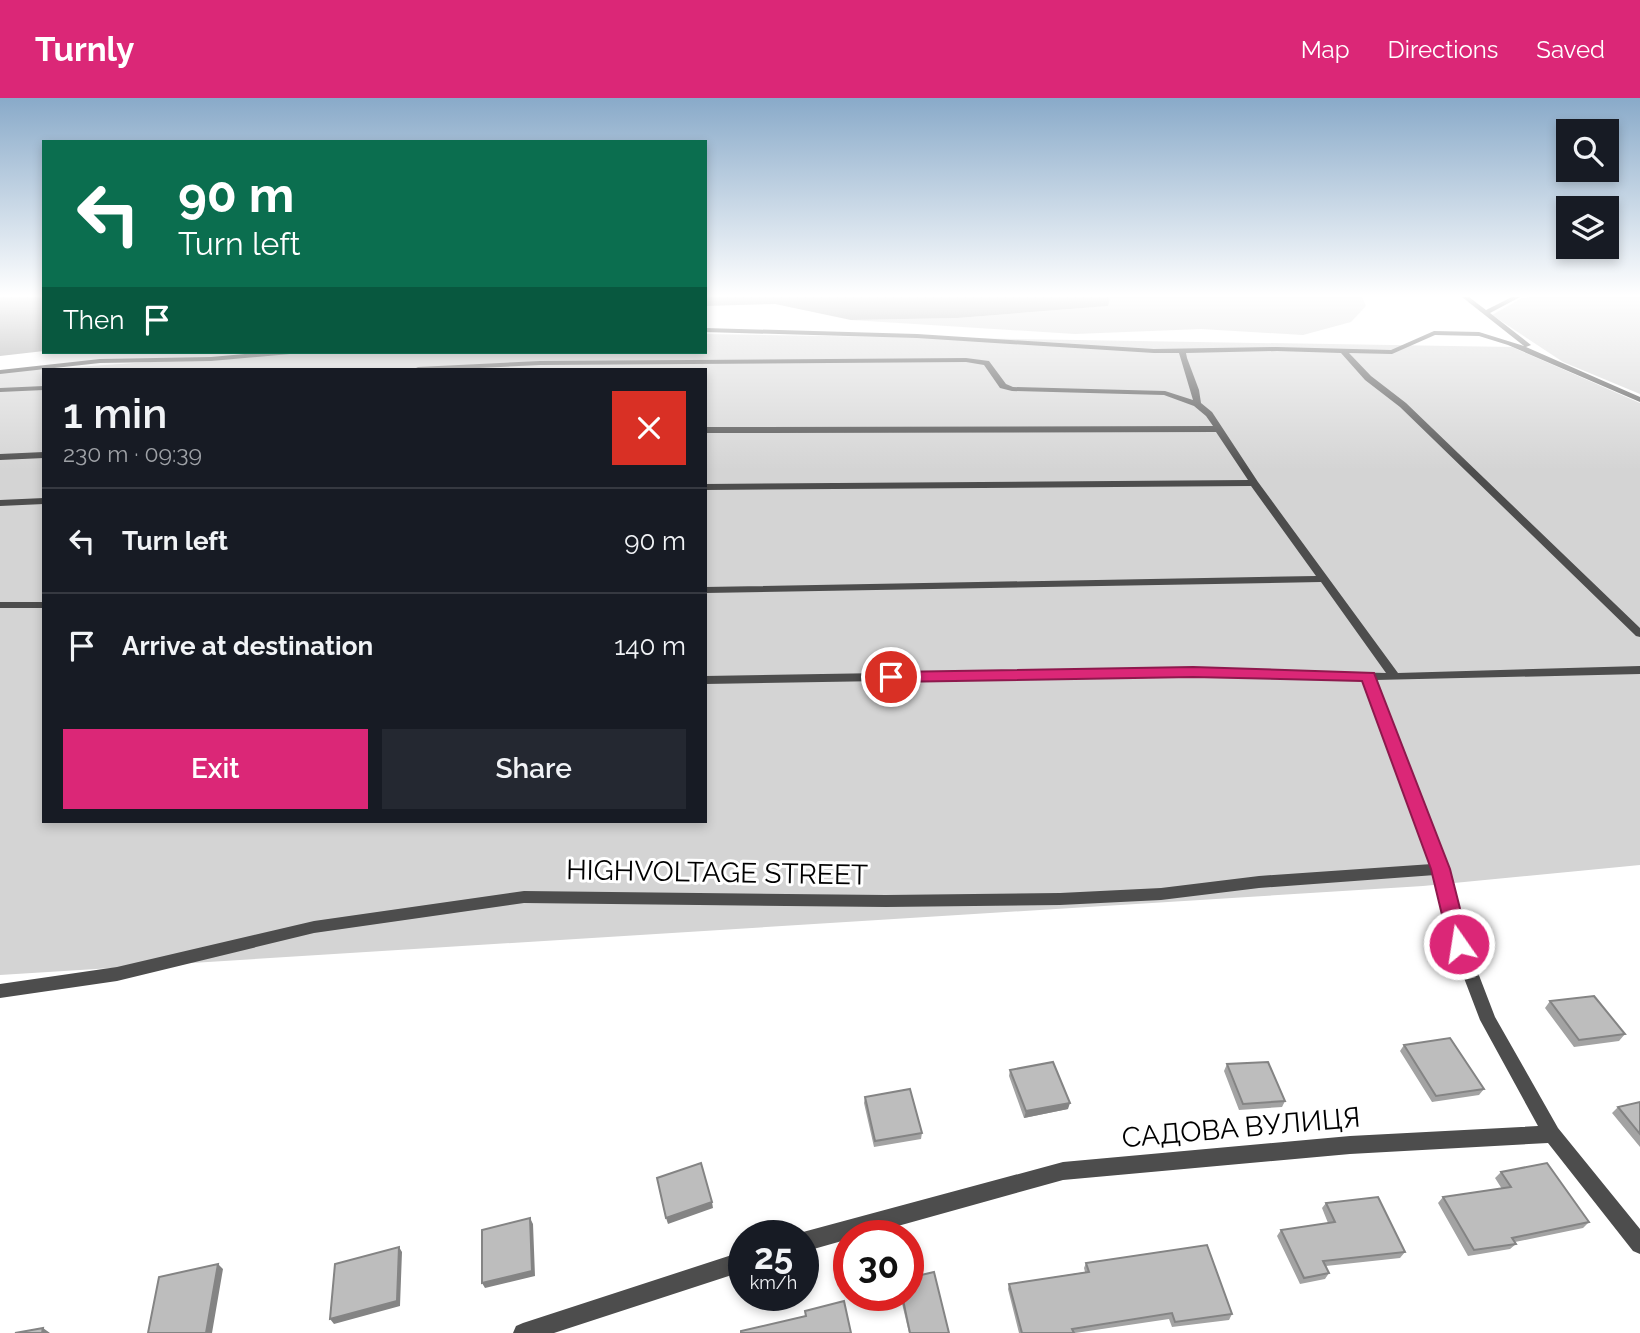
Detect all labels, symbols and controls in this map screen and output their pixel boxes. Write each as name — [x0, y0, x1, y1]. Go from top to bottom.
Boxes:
text: Turnly — [35, 30, 134, 69]
text: Map — [1301, 35, 1350, 64]
text: Directions — [1388, 35, 1498, 64]
text: Saved — [1536, 35, 1605, 64]
map controls — [1556, 119, 1619, 259]
button: search — [1556, 119, 1619, 182]
text: 90 m — [178, 166, 294, 223]
icon: left — [63, 168, 154, 259]
button: layers — [1556, 196, 1619, 259]
text: Turn left — [178, 225, 300, 262]
icon: arrive — [138, 301, 176, 339]
text: Then — [63, 305, 124, 335]
text: 1 min — [63, 389, 167, 438]
button: close — [612, 391, 686, 465]
text: 230 m · 09:39 — [63, 440, 202, 467]
icon: left — [63, 522, 101, 560]
text: Turn left — [122, 526, 228, 556]
text: 90 m — [624, 526, 686, 556]
icon: arrive — [63, 627, 101, 665]
text: Arrive at destination — [122, 631, 373, 661]
text: 140 m — [614, 631, 686, 661]
pin — [861, 647, 921, 707]
icon: arrive — [872, 658, 910, 696]
button: Exit — [63, 729, 368, 809]
button: Share — [382, 729, 686, 809]
street label: HIGHVOLTAGE STREET — [566, 853, 868, 892]
position arrow — [1422, 907, 1496, 981]
street label: САДОВА ВУЛИЦЯ — [1120, 1101, 1362, 1154]
speed limit sign: 30 — [833, 1220, 924, 1311]
text: 25 — [754, 1236, 793, 1277]
text: km/h — [750, 1272, 797, 1293]

